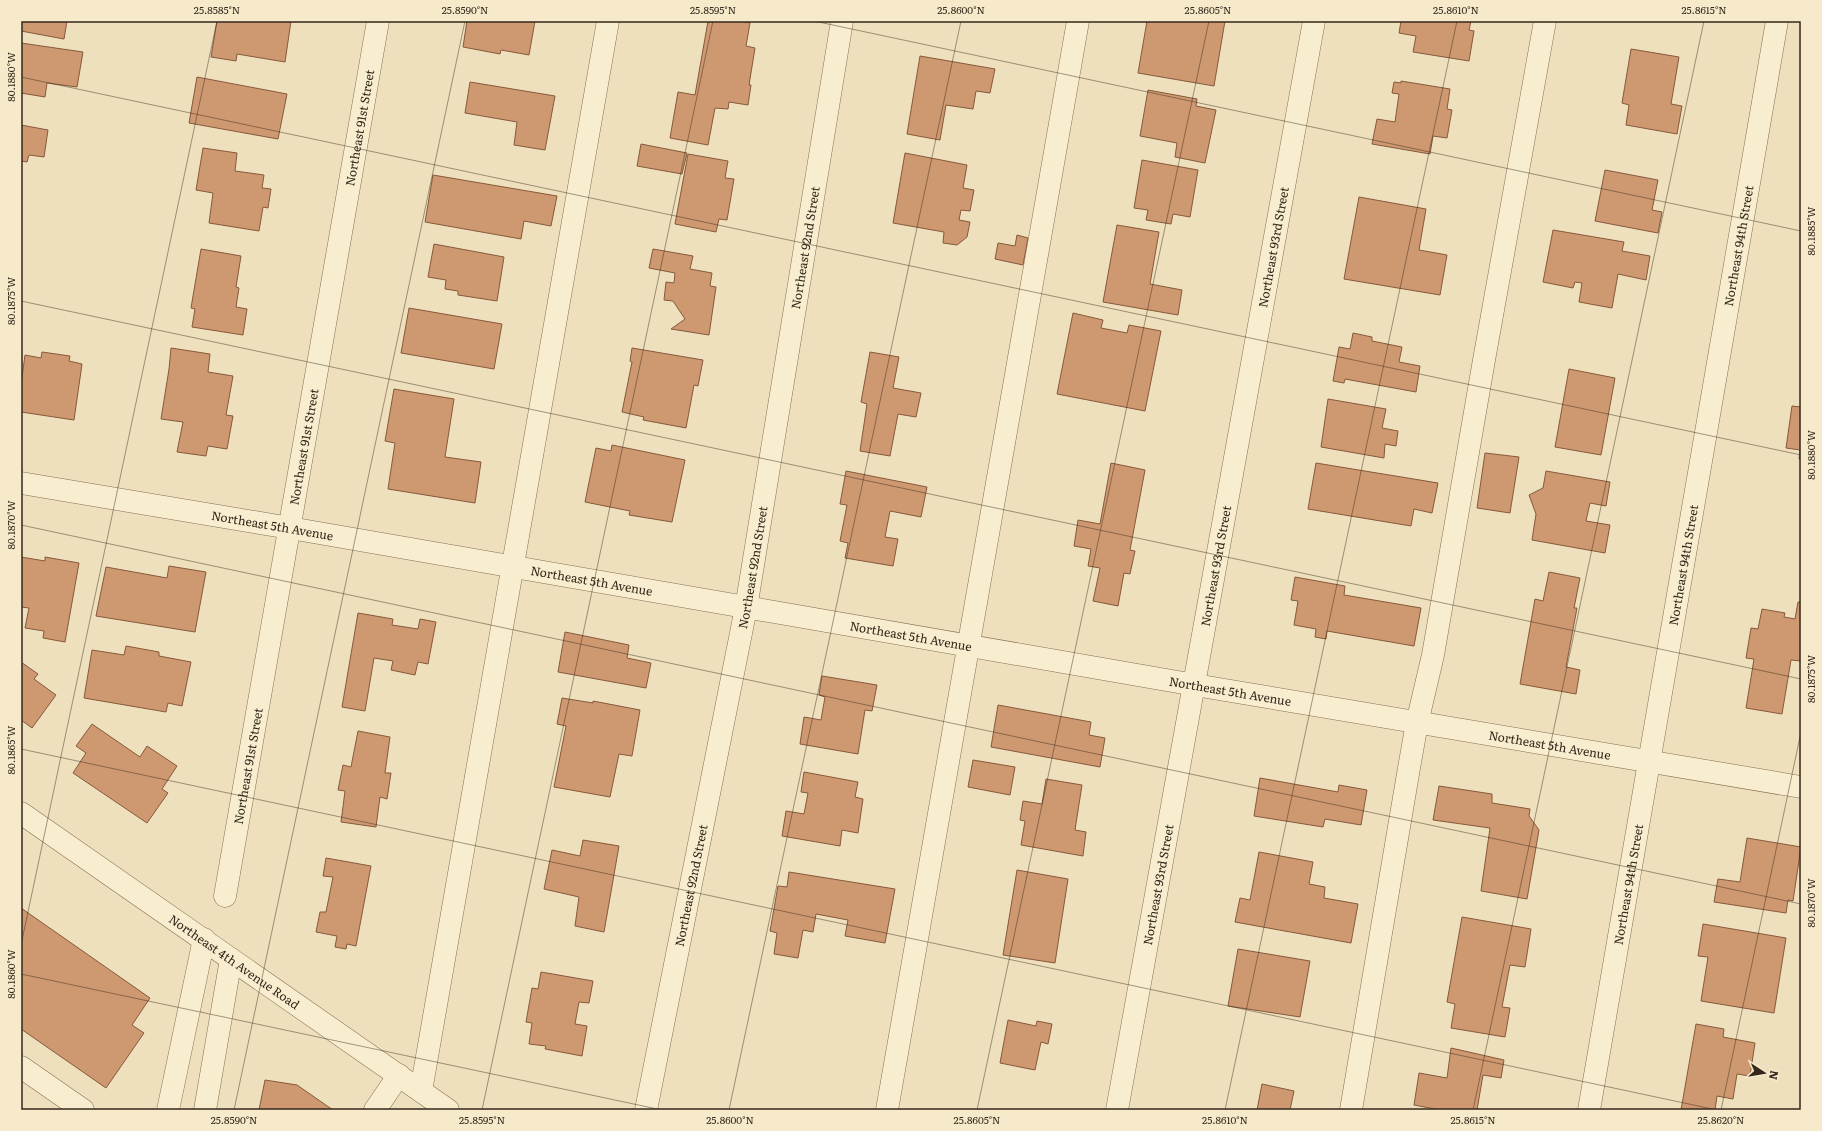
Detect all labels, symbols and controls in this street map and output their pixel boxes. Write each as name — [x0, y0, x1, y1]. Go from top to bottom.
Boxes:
text: 25.8585°N — [194, 2, 240, 17]
text: 25.8590°N — [442, 2, 488, 17]
text: 25.8595°N — [690, 2, 736, 17]
text: 25.8600°N — [937, 2, 985, 17]
text: 25.8605°N — [1185, 2, 1231, 17]
text: 25.8610°N — [1433, 2, 1479, 17]
text: 25.8615°N — [1681, 2, 1727, 17]
text: 80.1880°W — [3, 52, 18, 102]
street label: Northeast 91st Street — [340, 68, 378, 187]
street label: Northeast 94th Street — [1719, 184, 1758, 308]
street label: Northeast 92nd Street — [786, 185, 824, 310]
street label: Northeast 93rd Street — [1253, 185, 1293, 309]
text: 80.1885°W — [1803, 206, 1818, 256]
text: 80.1875°W — [3, 277, 18, 325]
street label: Northeast 91st Street — [285, 387, 323, 507]
text: 80.1880°W — [1803, 430, 1818, 480]
text: 80.1870°W — [3, 500, 18, 550]
street label: Northeast 94th Street — [1664, 503, 1702, 627]
street label: Northeast 93rd Street — [1196, 504, 1235, 628]
street label: Northeast 92nd Street — [733, 505, 772, 630]
street label: Northeast 5th Avenue — [210, 506, 335, 544]
street label: Northeast 5th Avenue — [529, 561, 654, 600]
street label: Northeast 5th Avenue — [849, 616, 973, 655]
text: 80.1875°W — [1803, 655, 1818, 703]
street label: Northeast 5th Avenue — [1168, 672, 1293, 710]
street label: Northeast 91st Street — [229, 706, 267, 826]
text: 80.1865°W — [3, 725, 18, 774]
street label: Northeast 5th Avenue — [1487, 726, 1612, 764]
street label: Northeast 94th Street — [1609, 822, 1647, 946]
street label: Northeast 92nd Street — [670, 823, 712, 948]
street label: Northeast 93rd Street — [1138, 823, 1178, 947]
text: 80.1870°W — [1803, 878, 1818, 928]
street label: Northeast 4th Avenue Road — [165, 910, 304, 1014]
text: 80.1860°W — [3, 949, 18, 999]
north arrow — [1744, 1053, 1784, 1093]
text: N — [1766, 1069, 1784, 1081]
text: 25.8590°N — [211, 1112, 257, 1127]
text: 25.8595°N — [459, 1112, 505, 1127]
text: 25.8600°N — [706, 1112, 754, 1127]
text: 25.8605°N — [954, 1112, 1000, 1127]
text: 25.8610°N — [1202, 1112, 1248, 1127]
text: 25.8615°N — [1450, 1112, 1496, 1127]
text: 25.8620°N — [1698, 1112, 1744, 1127]

